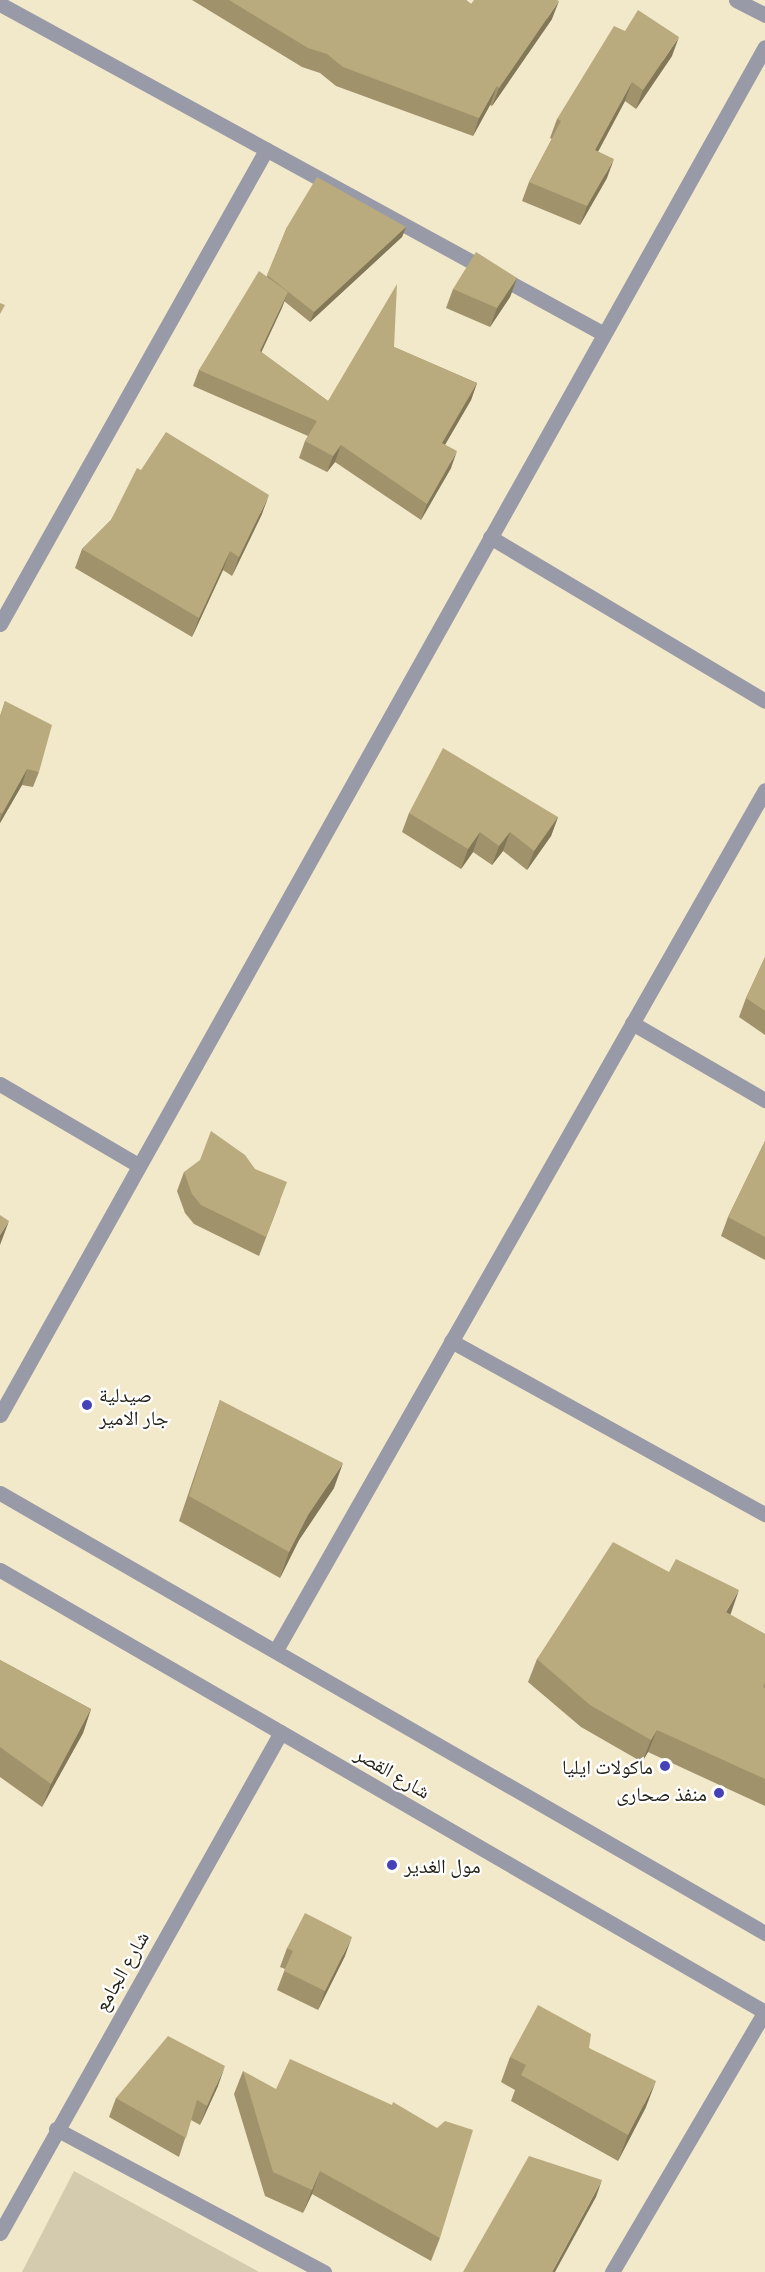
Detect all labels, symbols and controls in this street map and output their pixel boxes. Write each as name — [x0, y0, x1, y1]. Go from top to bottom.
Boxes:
place label: صيدلية جار الامير — [99, 1382, 168, 1429]
marker: صيدلية جار الامير — [80, 1398, 94, 1412]
street label: شارع القصر — [351, 1741, 435, 1803]
place label: ماكولات ايليا — [562, 1754, 653, 1778]
marker: ماكولات ايليا — [658, 1759, 672, 1773]
place label: منفذ صحارى — [616, 1781, 707, 1805]
marker: منفذ صحارى — [712, 1786, 726, 1800]
place label: مول الغدير — [404, 1853, 481, 1877]
marker: مول الغدير — [385, 1858, 399, 1872]
street label: شارع الجامع — [88, 1927, 154, 2015]

